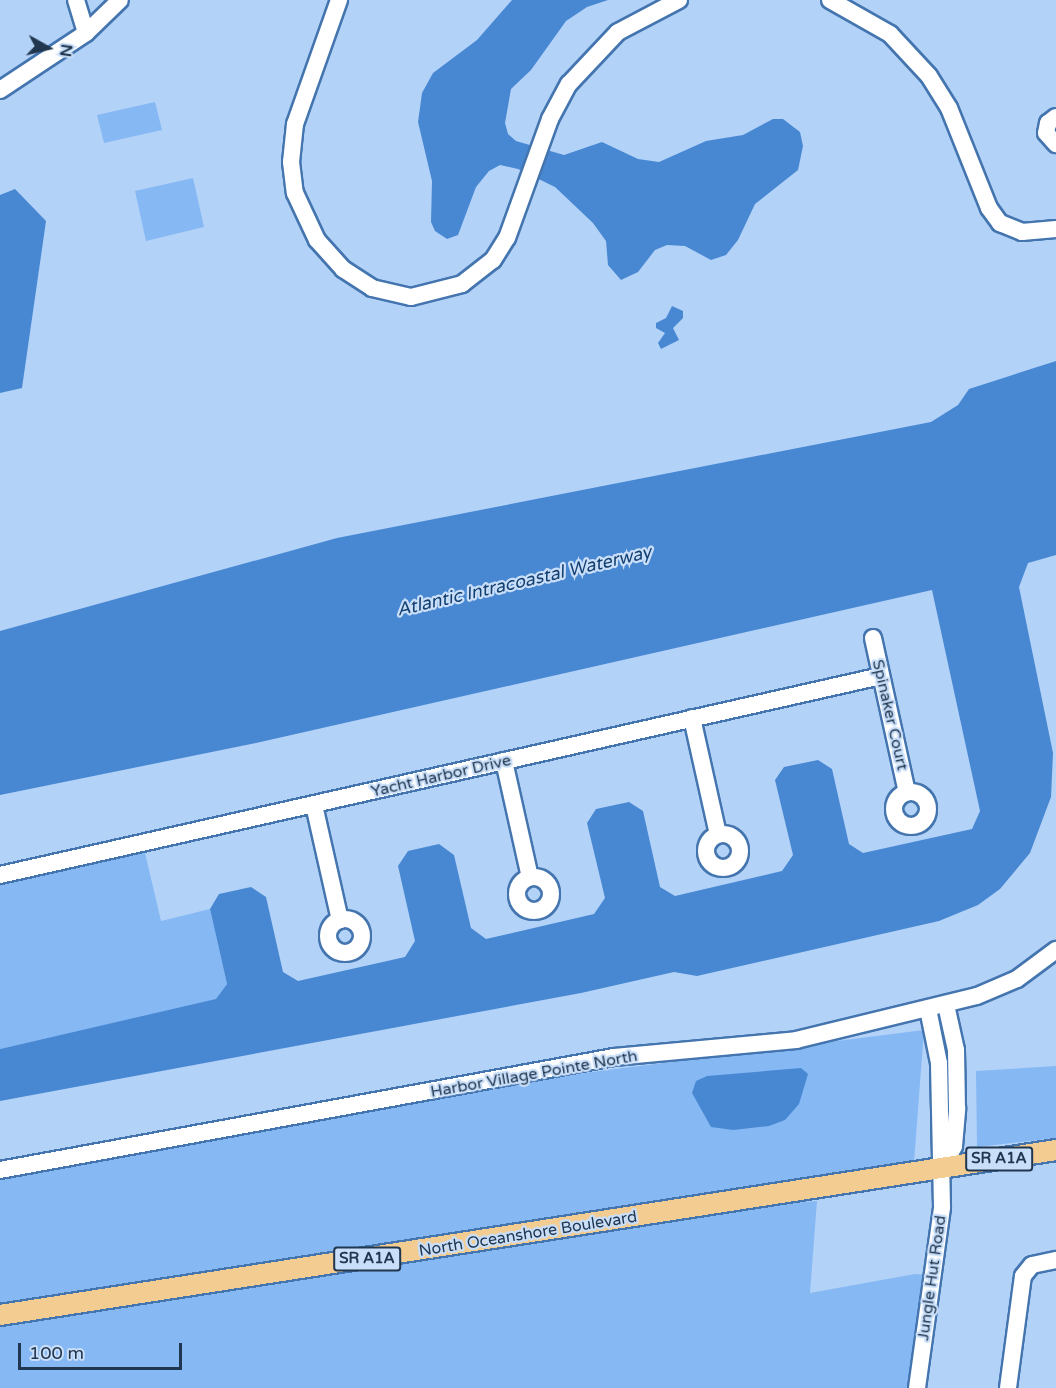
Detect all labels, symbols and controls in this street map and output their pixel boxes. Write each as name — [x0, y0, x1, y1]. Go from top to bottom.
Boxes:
north arrow — [18, 18, 78, 78]
text: N — [55, 43, 77, 58]
water label: Atlantic Intracoastal Waterway — [395, 541, 653, 621]
street label: Spinaker Court — [868, 658, 912, 772]
street label: Yacht Harbor Drive — [369, 751, 513, 801]
street label: Harbor Village Pointe North — [429, 1046, 639, 1102]
road number: SR A1A — [964, 1147, 1034, 1171]
street label: North Oceanshore Boulevard — [418, 1207, 638, 1261]
street label: Jungle Hut Road — [914, 1214, 950, 1342]
road number: SR A1A — [332, 1247, 401, 1271]
scale bar — [21, 1331, 184, 1369]
text: 100 m — [29, 1342, 84, 1364]

